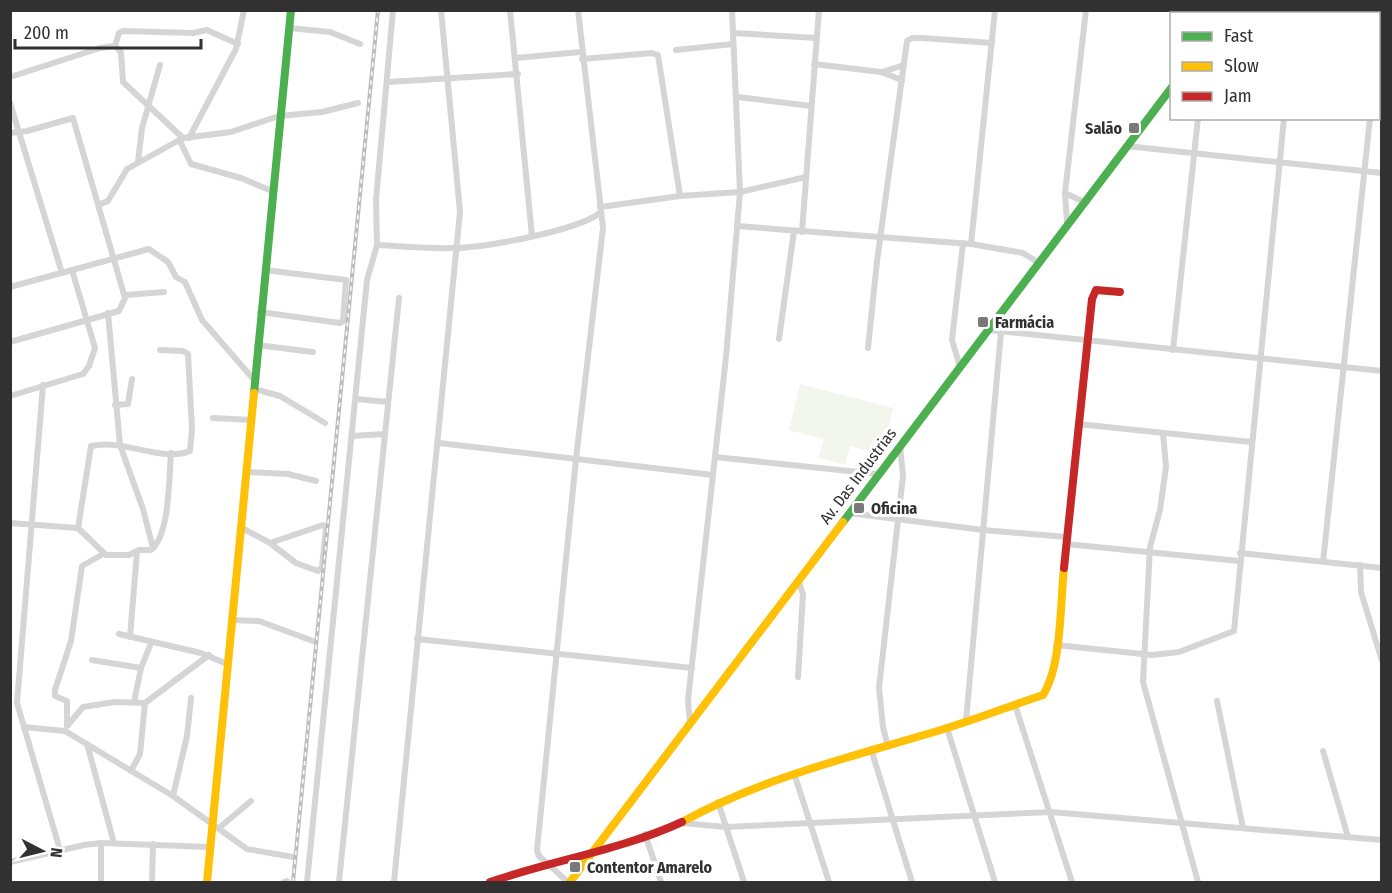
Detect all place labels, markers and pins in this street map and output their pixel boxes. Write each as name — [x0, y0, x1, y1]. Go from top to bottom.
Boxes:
place label: Salão — [1085, 119, 1122, 138]
marker: Salão — [1127, 121, 1141, 135]
place label: Farmácia — [995, 313, 1054, 332]
marker: Farmácia — [976, 315, 990, 329]
place label: Oficina — [871, 499, 917, 518]
marker: Oficina — [852, 501, 866, 515]
place label: Contentor Amarelo — [587, 858, 713, 877]
marker: Contentor Amarelo — [568, 860, 582, 874]

